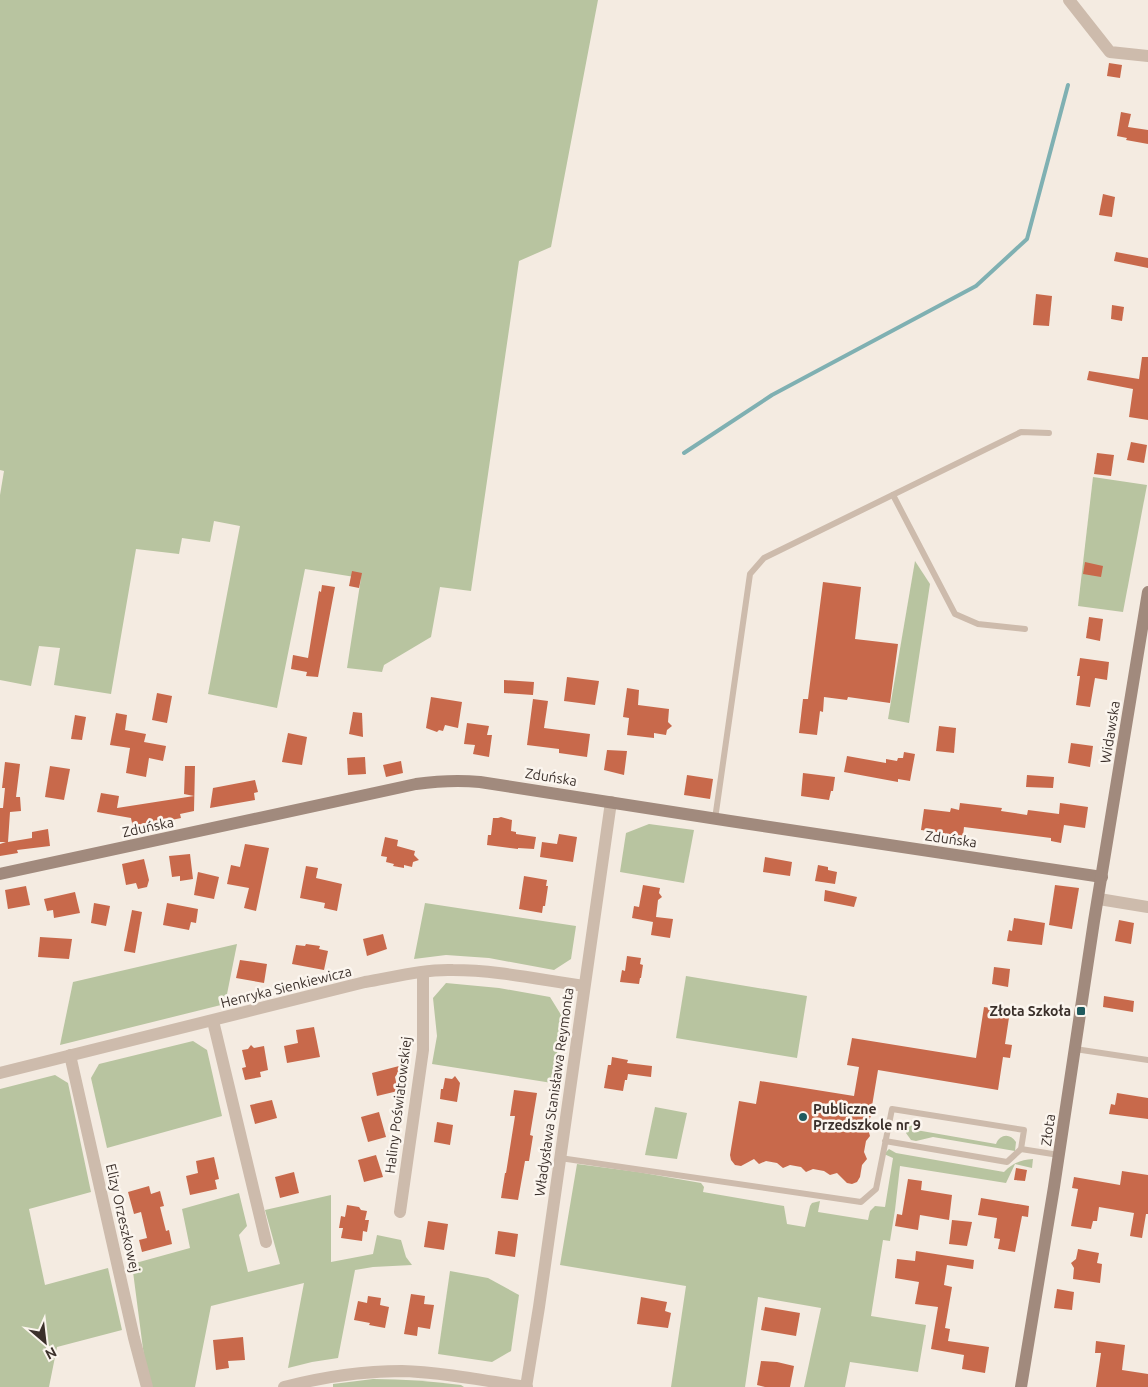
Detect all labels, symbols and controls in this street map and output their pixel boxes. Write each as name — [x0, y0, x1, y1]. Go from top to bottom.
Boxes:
street label: Widawska — [1097, 700, 1123, 764]
street label: Zduńska — [524, 765, 578, 789]
street label: Zduńska — [121, 814, 175, 840]
street label: Zduńska — [924, 827, 978, 851]
street label: Henryka Sienkiewicza — [219, 963, 353, 1011]
street label: Władysława Stanisława Reymonta — [531, 986, 577, 1198]
place label: Złota Szkoła — [990, 1003, 1071, 1019]
marker: Złota Szkoła — [1075, 1005, 1087, 1017]
street label: Haliny Poświatowskiej — [382, 1036, 414, 1174]
place label: Publiczne Przedszkole nr 9 — [813, 1101, 921, 1133]
marker: Publiczne Przedszkole nr 9 — [797, 1111, 809, 1123]
street label: Złota — [1038, 1113, 1058, 1147]
street label: Elizy Orzeszkowej — [103, 1162, 143, 1274]
north arrow — [20, 1317, 70, 1367]
text: N — [43, 1344, 59, 1363]

